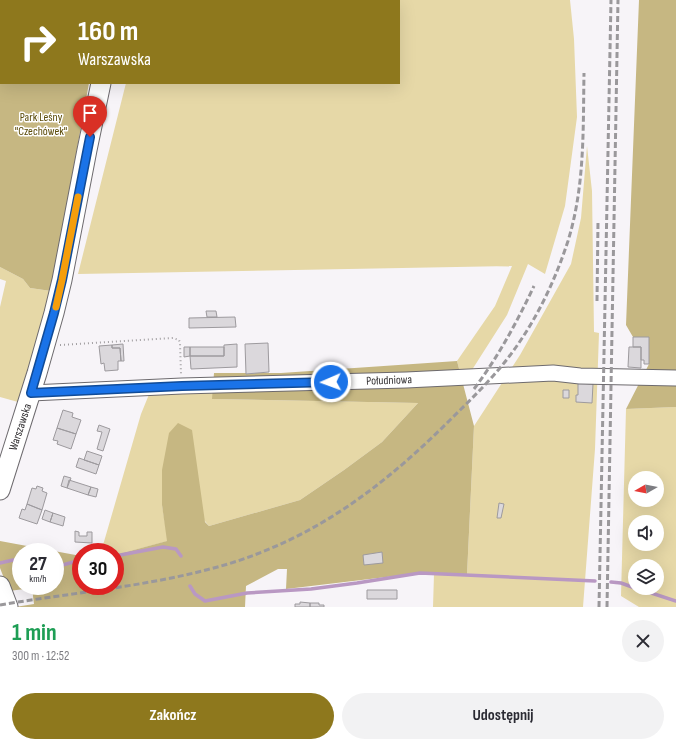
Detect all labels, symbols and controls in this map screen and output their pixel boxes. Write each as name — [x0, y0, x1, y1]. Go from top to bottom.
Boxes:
text: 160 m — [78, 15, 138, 48]
icon: right — [12, 16, 64, 68]
text: Warszawska — [78, 49, 151, 70]
pin — [73, 96, 107, 137]
icon: arrive — [79, 102, 101, 124]
park label: Park Leśny "Czechówek" — [15, 110, 67, 139]
position arrow — [310, 361, 352, 403]
street label: Południowa — [366, 372, 413, 389]
street label: Warszawska — [6, 401, 35, 453]
north arrow — [628, 471, 664, 507]
map controls — [628, 471, 664, 595]
button: sound — [628, 515, 664, 551]
speed limit sign: 30 — [72, 543, 124, 595]
text: 27 — [29, 552, 47, 576]
button: layers — [628, 559, 664, 595]
text: km/h — [29, 573, 47, 585]
text: 1 min — [12, 618, 57, 647]
button: close — [622, 620, 664, 662]
text: 300 m · 12:52 — [12, 648, 69, 664]
button: Zakończ — [12, 693, 334, 739]
button: Udostępnij — [342, 693, 664, 739]

